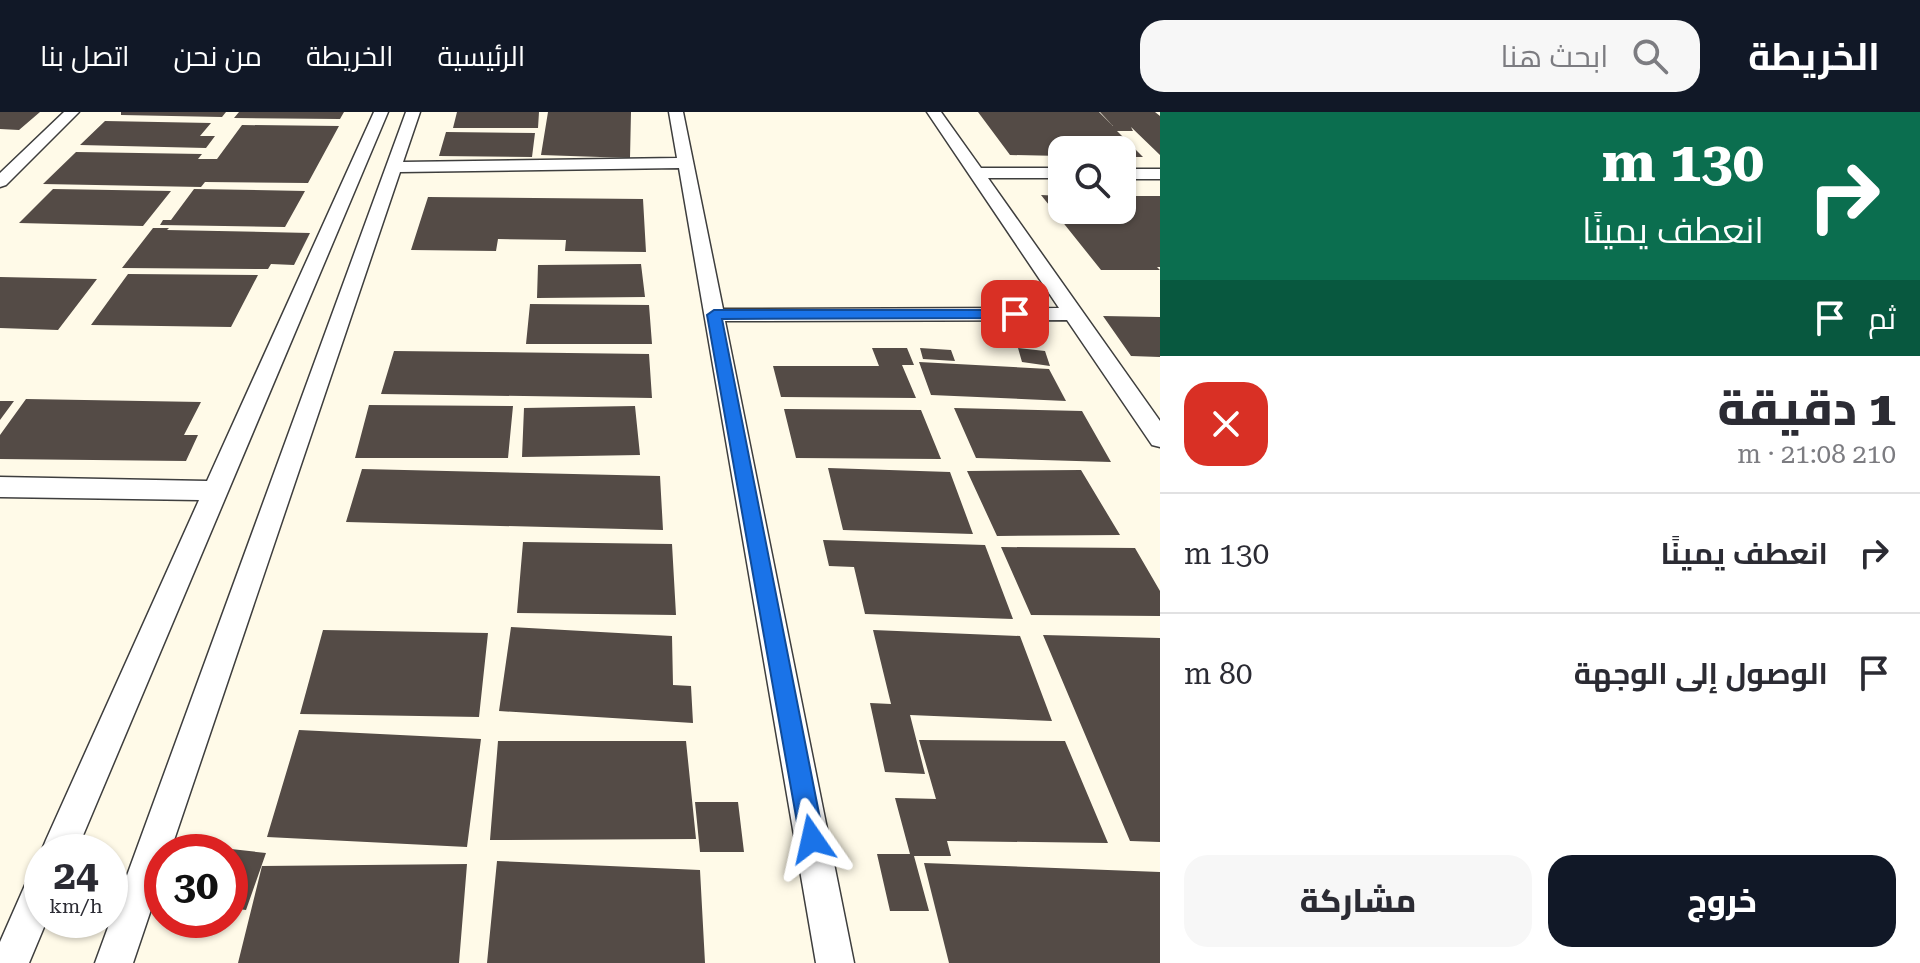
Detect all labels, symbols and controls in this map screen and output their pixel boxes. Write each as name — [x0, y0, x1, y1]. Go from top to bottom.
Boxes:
search box — [1140, 20, 1700, 92]
icon: search — [1628, 34, 1672, 78]
text: الخريطة — [1748, 35, 1880, 79]
text: ابحث هنا — [1500, 39, 1608, 74]
text: اتصل بنا — [40, 40, 130, 73]
text: من نحن — [174, 40, 262, 73]
text: الخريطة — [306, 40, 394, 73]
text: الرئيسية — [438, 40, 525, 73]
text: 130 m — [1602, 129, 1764, 195]
map controls — [1048, 136, 1136, 224]
button: search — [1048, 136, 1136, 224]
icon: right — [1792, 144, 1896, 248]
text: انعطف يمينًا — [1582, 210, 1764, 252]
pin — [981, 280, 1049, 348]
icon: arrive — [993, 292, 1037, 336]
icon: arrive — [1808, 296, 1852, 340]
text: ثم — [1868, 301, 1896, 336]
text: 1 دقيقة — [1718, 381, 1896, 437]
button: close — [1184, 382, 1268, 466]
text: 210 m · 21:08 — [1737, 439, 1896, 469]
icon: right — [1852, 531, 1896, 575]
text: 130 m — [1184, 536, 1269, 571]
text: انعطف يمينًا — [1660, 536, 1828, 571]
icon: arrive — [1852, 651, 1896, 695]
text: 80 m — [1184, 656, 1253, 691]
text: الوصول إلى الوجهة — [1574, 656, 1828, 691]
position arrow — [770, 797, 854, 881]
speed limit sign: 30 — [144, 834, 248, 938]
text: 24 — [54, 852, 98, 899]
button: مشاركة — [1184, 855, 1532, 947]
button: خروج — [1548, 855, 1896, 947]
text: km/h — [49, 894, 103, 918]

